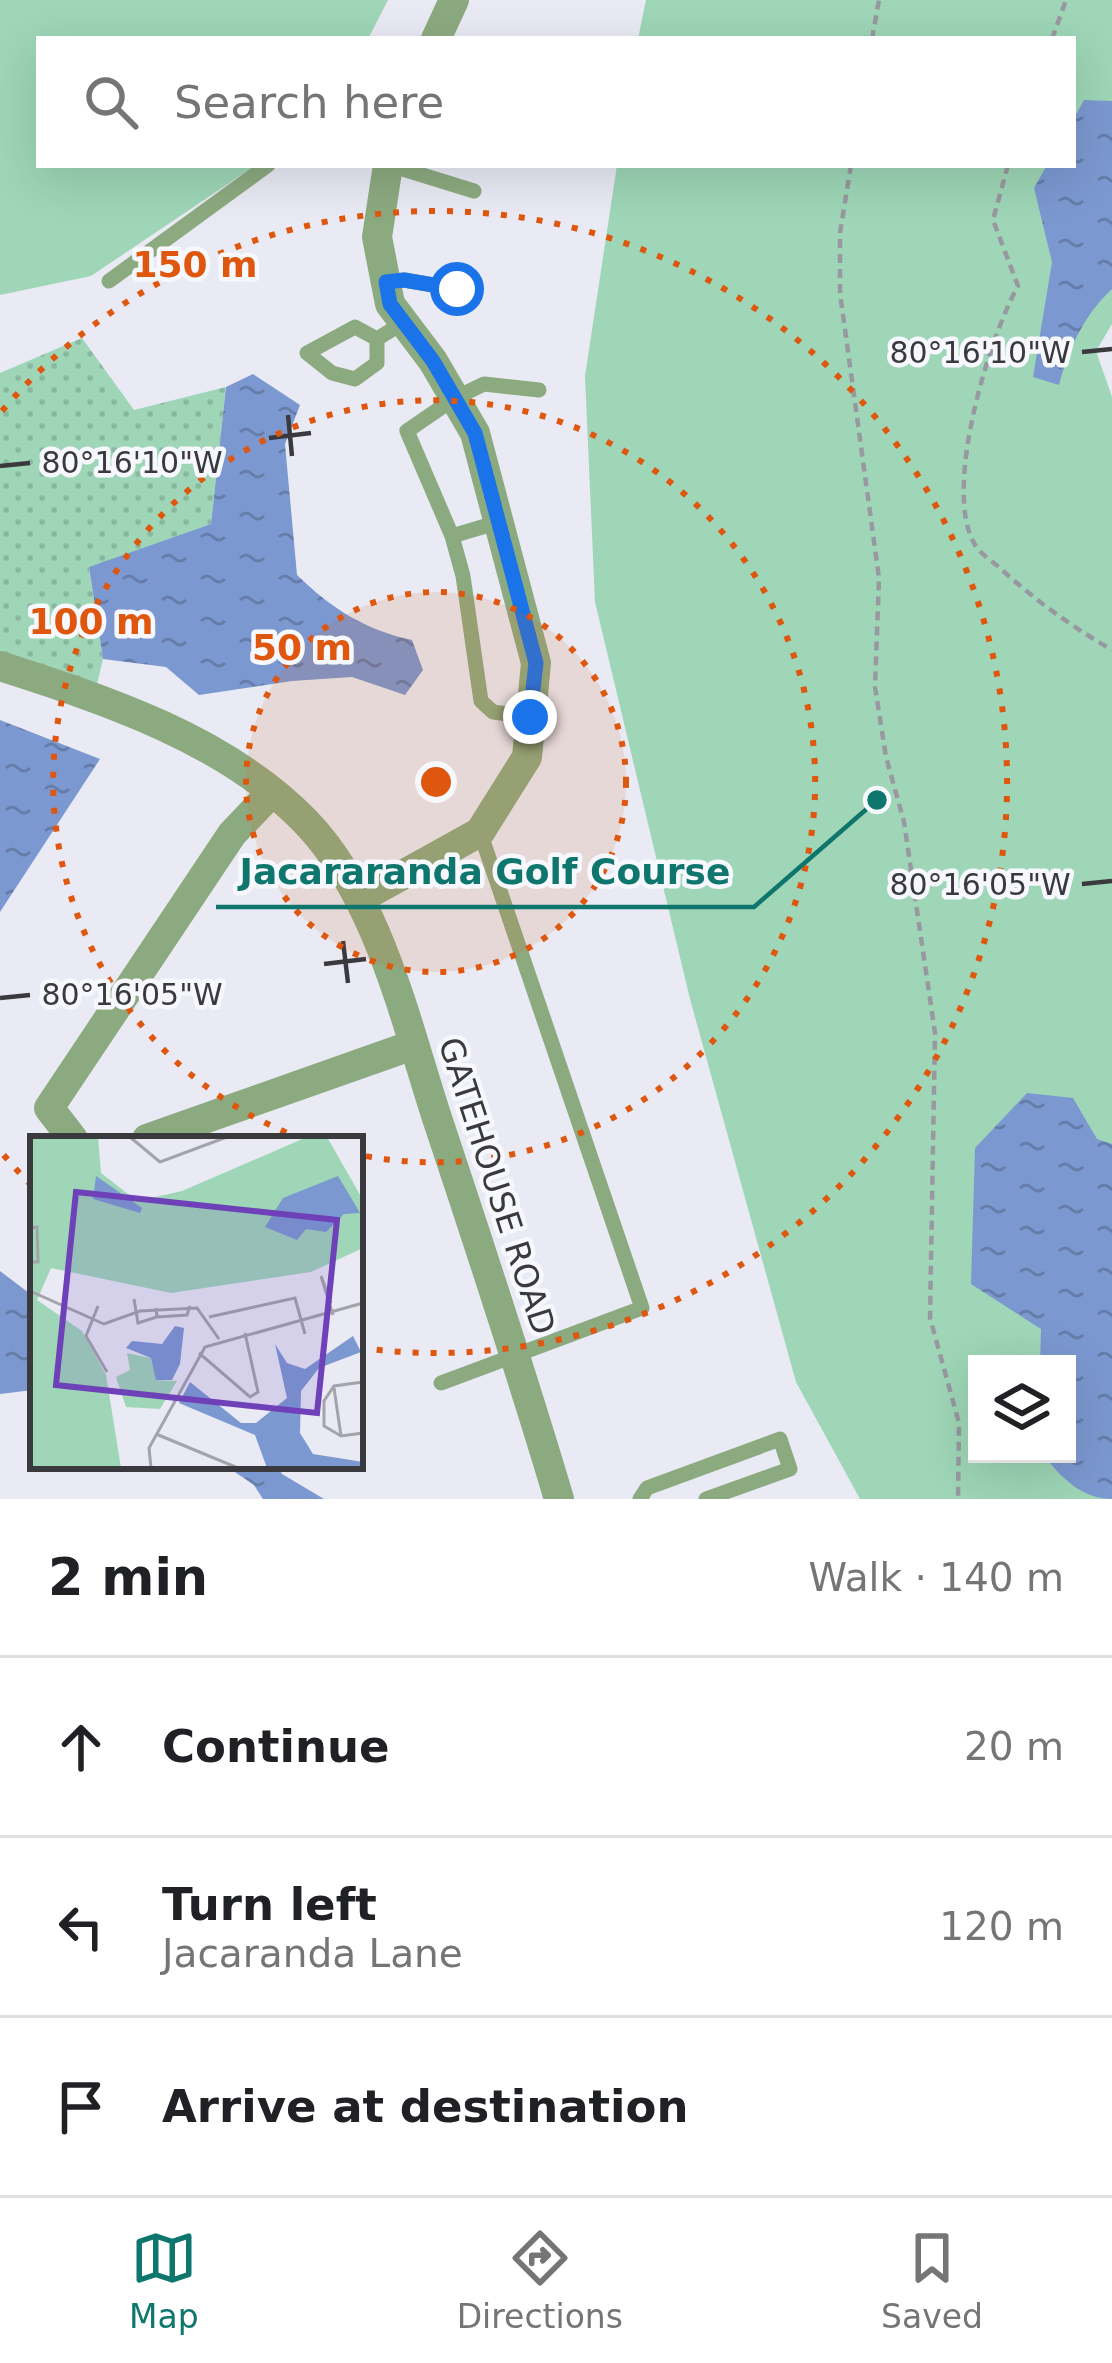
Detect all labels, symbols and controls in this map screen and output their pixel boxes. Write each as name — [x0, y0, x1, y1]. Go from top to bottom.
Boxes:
search box — [36, 36, 1076, 168]
icon: search — [78, 69, 144, 135]
text: Search here — [174, 76, 444, 129]
text: 150 m — [132, 244, 258, 285]
route start — [430, 262, 484, 316]
text: 80°16'10"W — [889, 335, 1071, 370]
text: 80°16'10"W — [41, 445, 223, 480]
text: 100 m — [28, 601, 154, 642]
text: 50 m — [252, 627, 352, 668]
route end — [503, 690, 557, 744]
centre of rings — [415, 761, 457, 803]
callout: Jacararanda Golf Course — [216, 835, 754, 907]
text: Jacararanda Golf Course — [237, 851, 730, 892]
text: 80°16'05"W — [889, 867, 1071, 902]
text: 80°16'05"W — [41, 977, 223, 1012]
street label: GATEHOUSE ROAD — [431, 1032, 563, 1340]
inset map — [30, 1136, 363, 1469]
map controls — [968, 1355, 1076, 1463]
button: layers — [968, 1355, 1076, 1463]
text: 2 min — [48, 1548, 208, 1607]
text: Walk · 140 m — [809, 1555, 1064, 1600]
icon: ahead — [48, 1714, 114, 1780]
text: Continue — [162, 1720, 390, 1773]
text: 20 m — [964, 1724, 1064, 1769]
text: Turn left — [162, 1878, 377, 1931]
icon: left — [48, 1894, 114, 1960]
text: 120 m — [939, 1904, 1064, 1949]
text: Jacaranda Lane — [162, 1931, 463, 1976]
icon: arrive — [48, 2074, 114, 2140]
text: Arrive at destination — [162, 2080, 688, 2133]
tab: Map — [129, 2225, 199, 2336]
tab: Directions — [457, 2225, 623, 2336]
tab: Saved — [881, 2225, 983, 2336]

